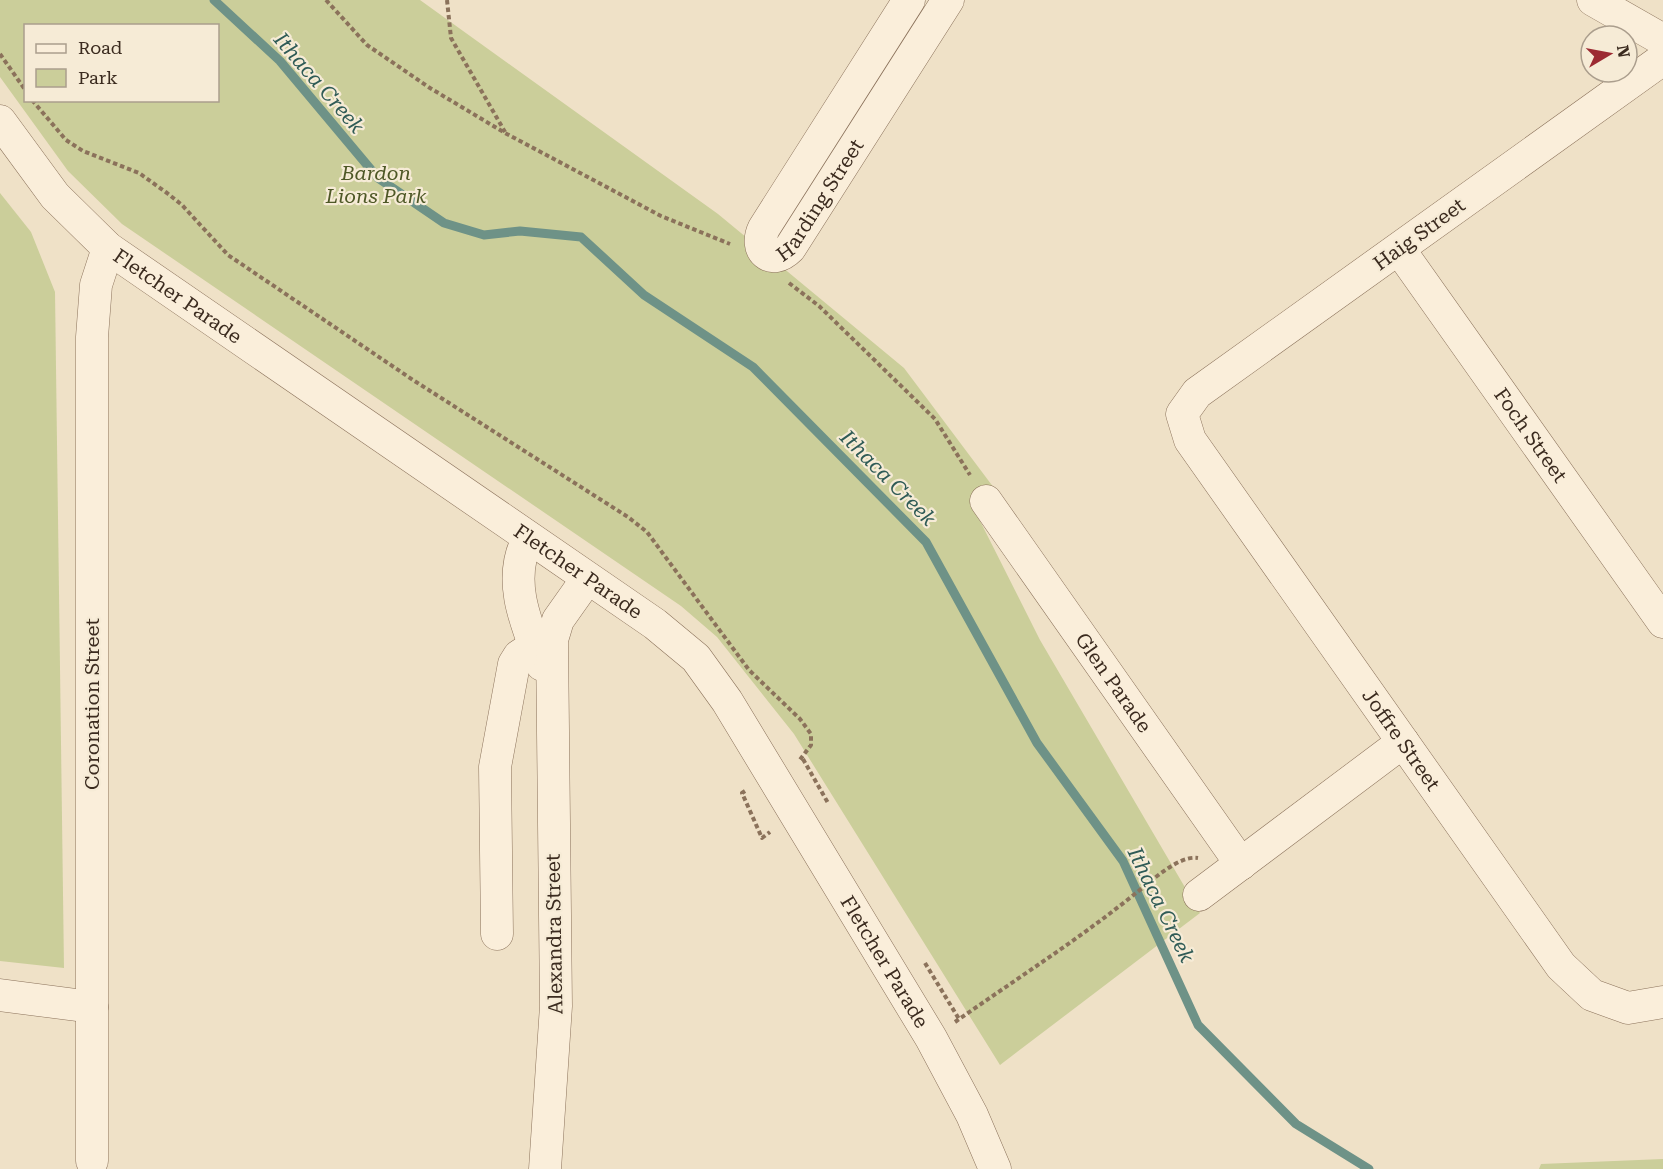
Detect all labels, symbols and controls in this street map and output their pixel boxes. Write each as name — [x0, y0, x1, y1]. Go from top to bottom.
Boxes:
legend — [24, 24, 219, 102]
north arrow — [1579, 24, 1639, 84]
water label: Ithaca Creek — [268, 27, 370, 139]
text: Road — [78, 37, 123, 58]
text: N — [1613, 44, 1634, 59]
text: Park — [78, 67, 118, 88]
street label: Harding Street — [772, 134, 869, 267]
park label: Bardon Lions Park — [325, 161, 427, 208]
street label: Haig Street — [1368, 192, 1470, 275]
street label: Fletcher Parade — [109, 243, 247, 349]
street label: Foch Street — [1489, 383, 1573, 487]
water label: Ithaca Creek — [835, 425, 941, 531]
street label: Fletcher Parade — [510, 519, 647, 624]
street label: Coronation Street — [80, 617, 104, 790]
street label: Glen Parade — [1070, 628, 1157, 737]
street label: Joffre Street — [1357, 684, 1446, 796]
water label: Ithaca Creek — [1122, 843, 1200, 967]
street label: Alexandra Street — [541, 853, 567, 1014]
street label: Fletcher Parade — [836, 891, 934, 1032]

